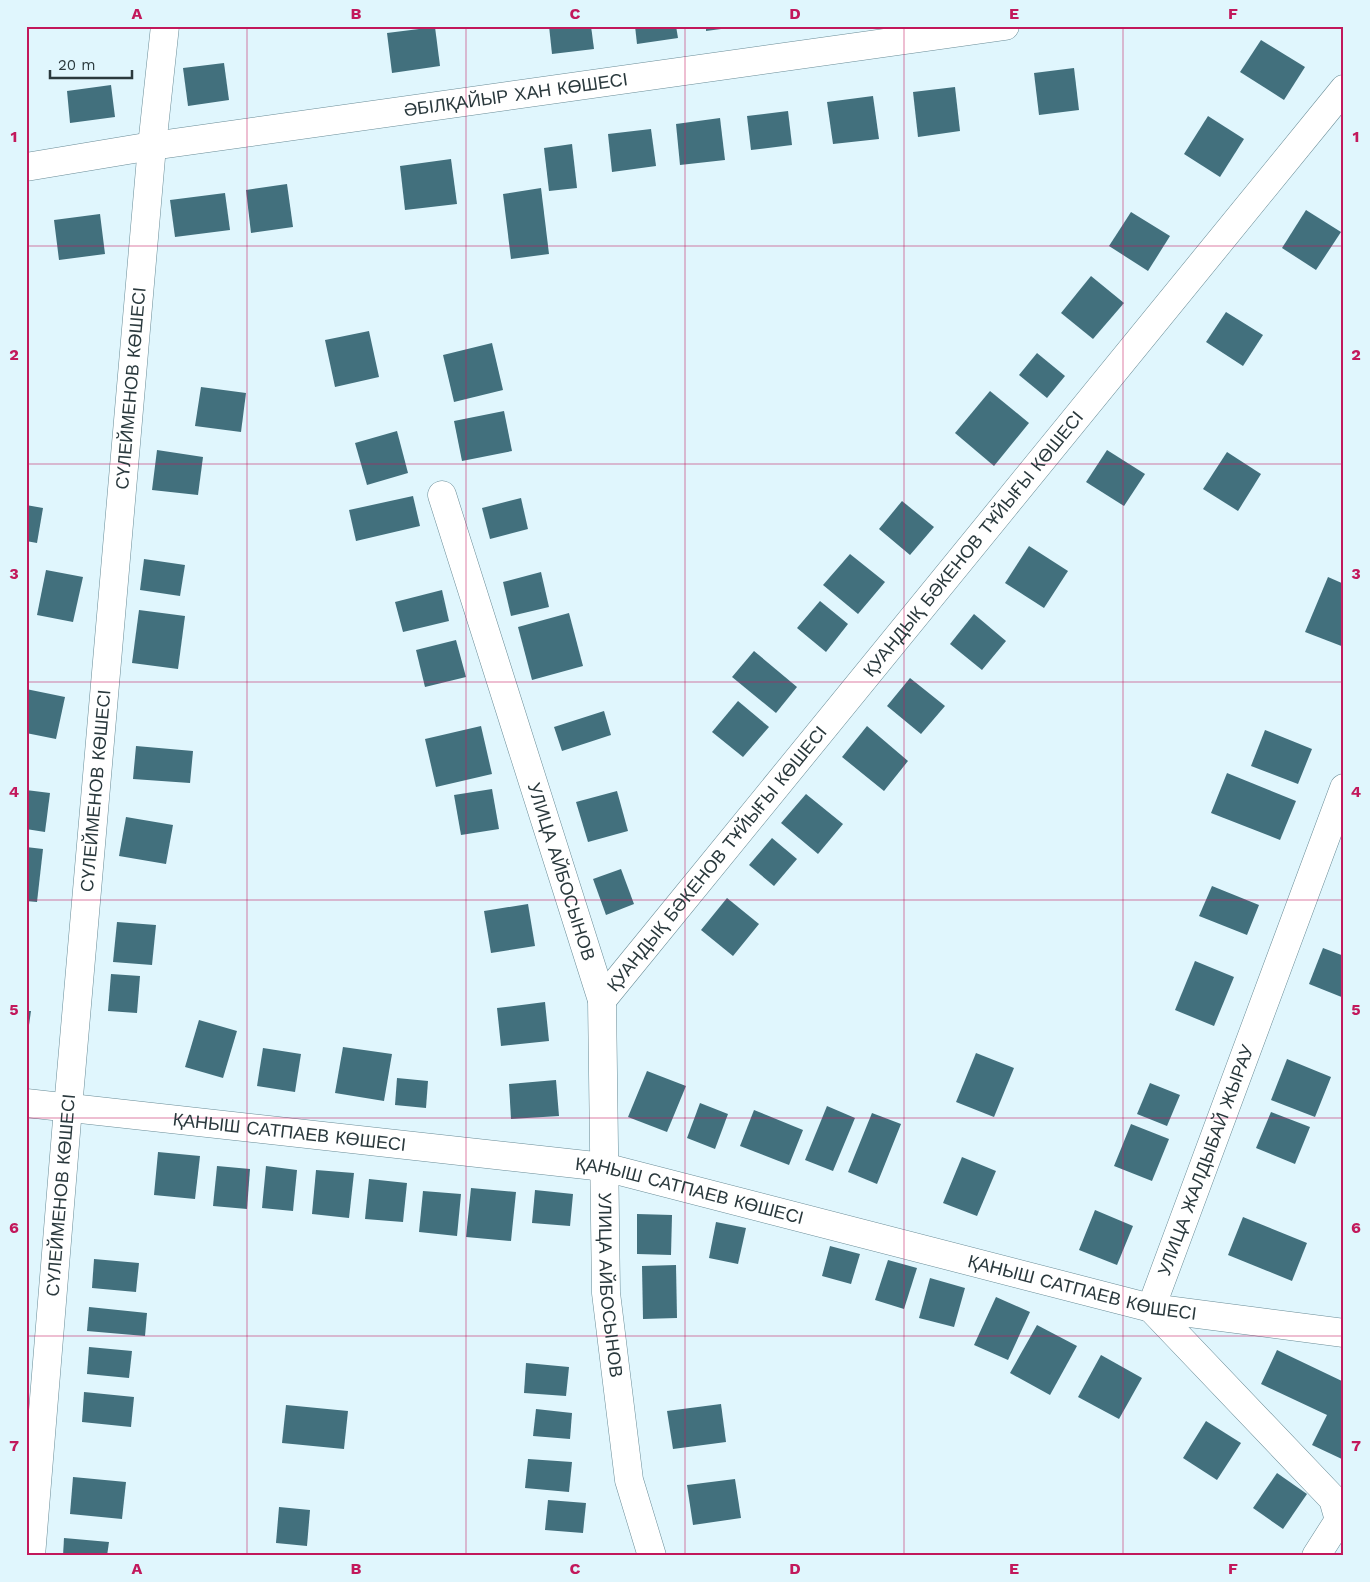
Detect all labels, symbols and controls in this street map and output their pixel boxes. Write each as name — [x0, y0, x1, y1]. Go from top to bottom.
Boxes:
text: A — [132, 4, 143, 23]
text: B — [351, 4, 362, 23]
text: C — [570, 4, 581, 23]
text: D — [789, 4, 801, 23]
text: E — [1009, 4, 1019, 23]
text: F — [1228, 4, 1238, 23]
scale bar — [50, 48, 132, 80]
text: 20 m — [58, 56, 96, 74]
street label: ӘБІЛҚАЙЫР ХАН КӨШЕСІ — [402, 68, 629, 120]
text: 1 — [11, 127, 17, 146]
text: 1 — [1353, 127, 1359, 146]
street label: СҮЛЕЙМЕНОВ КӨШЕСІ — [111, 286, 150, 490]
text: 2 — [9, 345, 19, 364]
text: 2 — [1351, 345, 1361, 364]
street label: ҚУАНДЫҚ БӘКЕНОВ ТҰЙЫҒЫ КӨШЕСІ — [859, 407, 1087, 681]
text: 3 — [9, 564, 19, 583]
text: 3 — [1351, 564, 1361, 583]
street label: СҮЛЕЙМЕНОВ КӨШЕСІ — [76, 689, 114, 893]
street label: ҚУАНДЫҚ БӘКЕНОВ ТҰЙЫҒЫ КӨШЕСІ — [602, 722, 831, 996]
street label: УЛИЦА АЙБОСЫНОВ — [524, 780, 600, 963]
text: 4 — [9, 782, 19, 801]
text: 4 — [1351, 782, 1361, 801]
text: 5 — [9, 1000, 19, 1019]
text: 5 — [1351, 1000, 1361, 1019]
street label: УЛИЦА ЖАЛДЫБАЙ ЖЫРАУ — [1153, 1041, 1258, 1278]
street label: СҮЛЕЙМЕНОВ КӨШЕСІ — [41, 1093, 79, 1297]
street label: ҚАНЫШ САТПАЕВ КӨШЕСІ — [172, 1108, 407, 1155]
street label: ҚАНЫШ САТПАЕВ КӨШЕСІ — [574, 1153, 806, 1228]
street label: УЛИЦА АЙБОСЫНОВ — [595, 1192, 627, 1379]
text: 6 — [9, 1218, 19, 1237]
text: 6 — [1351, 1218, 1361, 1237]
street label: ҚАНЫШ САТПАЕВ КӨШЕСІ — [966, 1250, 1198, 1324]
text: 7 — [9, 1436, 19, 1455]
text: 7 — [1351, 1436, 1361, 1455]
text: A — [132, 1559, 143, 1578]
text: B — [351, 1559, 362, 1578]
text: C — [570, 1559, 581, 1578]
text: D — [789, 1559, 801, 1578]
text: E — [1009, 1559, 1019, 1578]
text: F — [1228, 1559, 1238, 1578]

